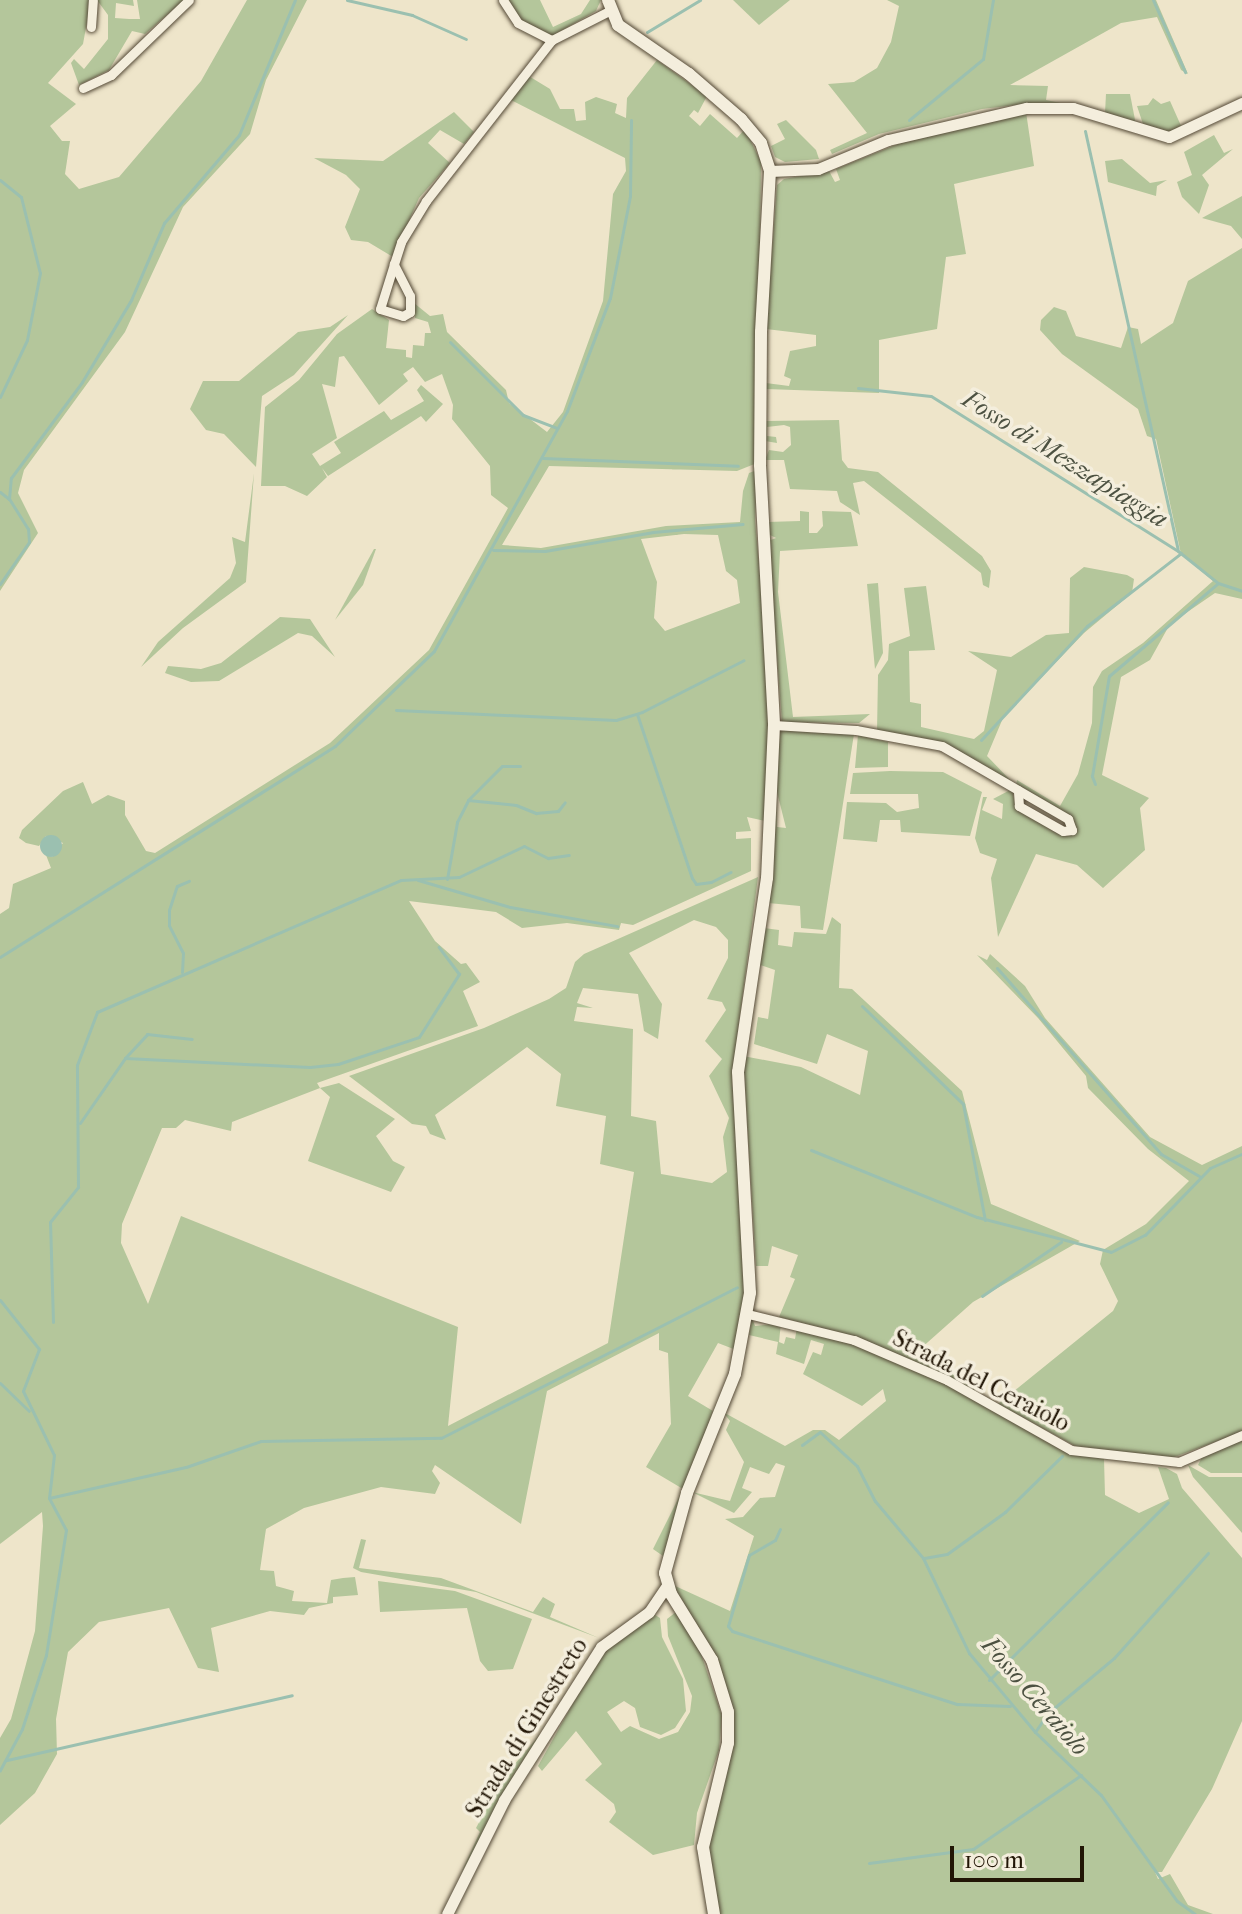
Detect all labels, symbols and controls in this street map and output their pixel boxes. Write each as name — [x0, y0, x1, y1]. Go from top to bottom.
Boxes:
water label: Fosso di Mezzapiaggia — [957, 383, 1173, 535]
street label: Strada del Ceraiolo — [888, 1324, 1074, 1438]
water label: Fosso Ceraiolo — [975, 1630, 1095, 1762]
street label: Strada di Ginestreto — [460, 1633, 594, 1823]
scale bar — [954, 1830, 1088, 1880]
text: 100 m — [964, 1846, 1024, 1874]

